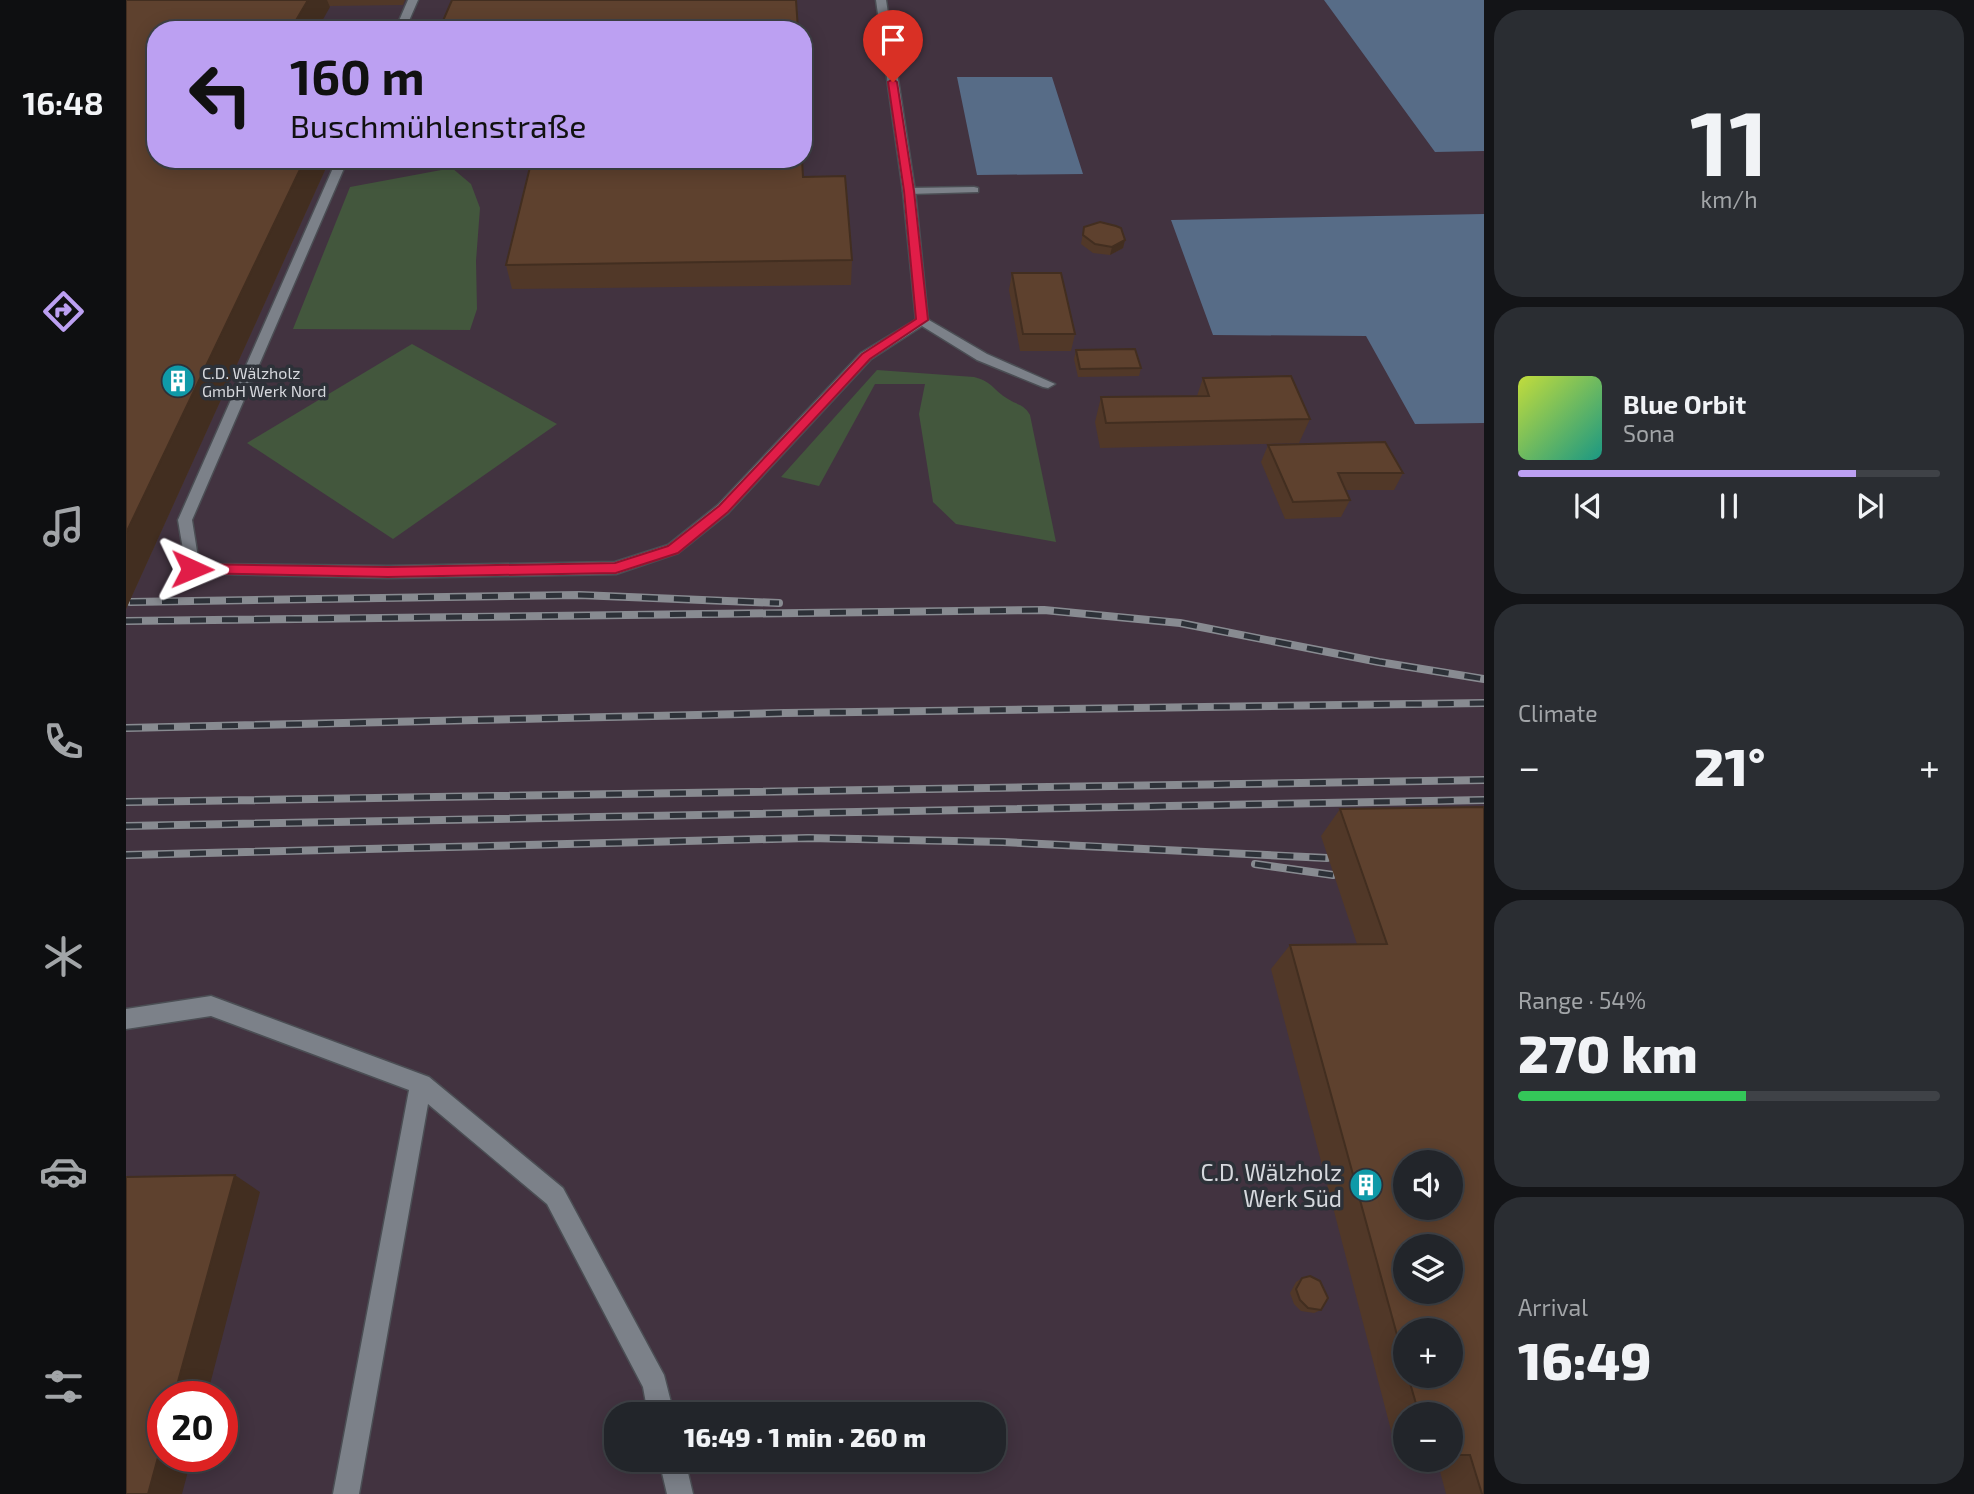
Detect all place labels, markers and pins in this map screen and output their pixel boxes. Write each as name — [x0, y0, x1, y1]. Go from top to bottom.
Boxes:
pin — [863, 10, 923, 82]
building icon: C.D. Wälzholz GmbH Werk Nord — [159, 362, 197, 400]
place label: C.D. Wälzholz GmbH Werk Nord — [202, 363, 326, 400]
place label: C.D. Wälzholz Werk Süd — [1201, 1158, 1342, 1212]
building icon: C.D. Wälzholz Werk Süd — [1347, 1166, 1385, 1204]

